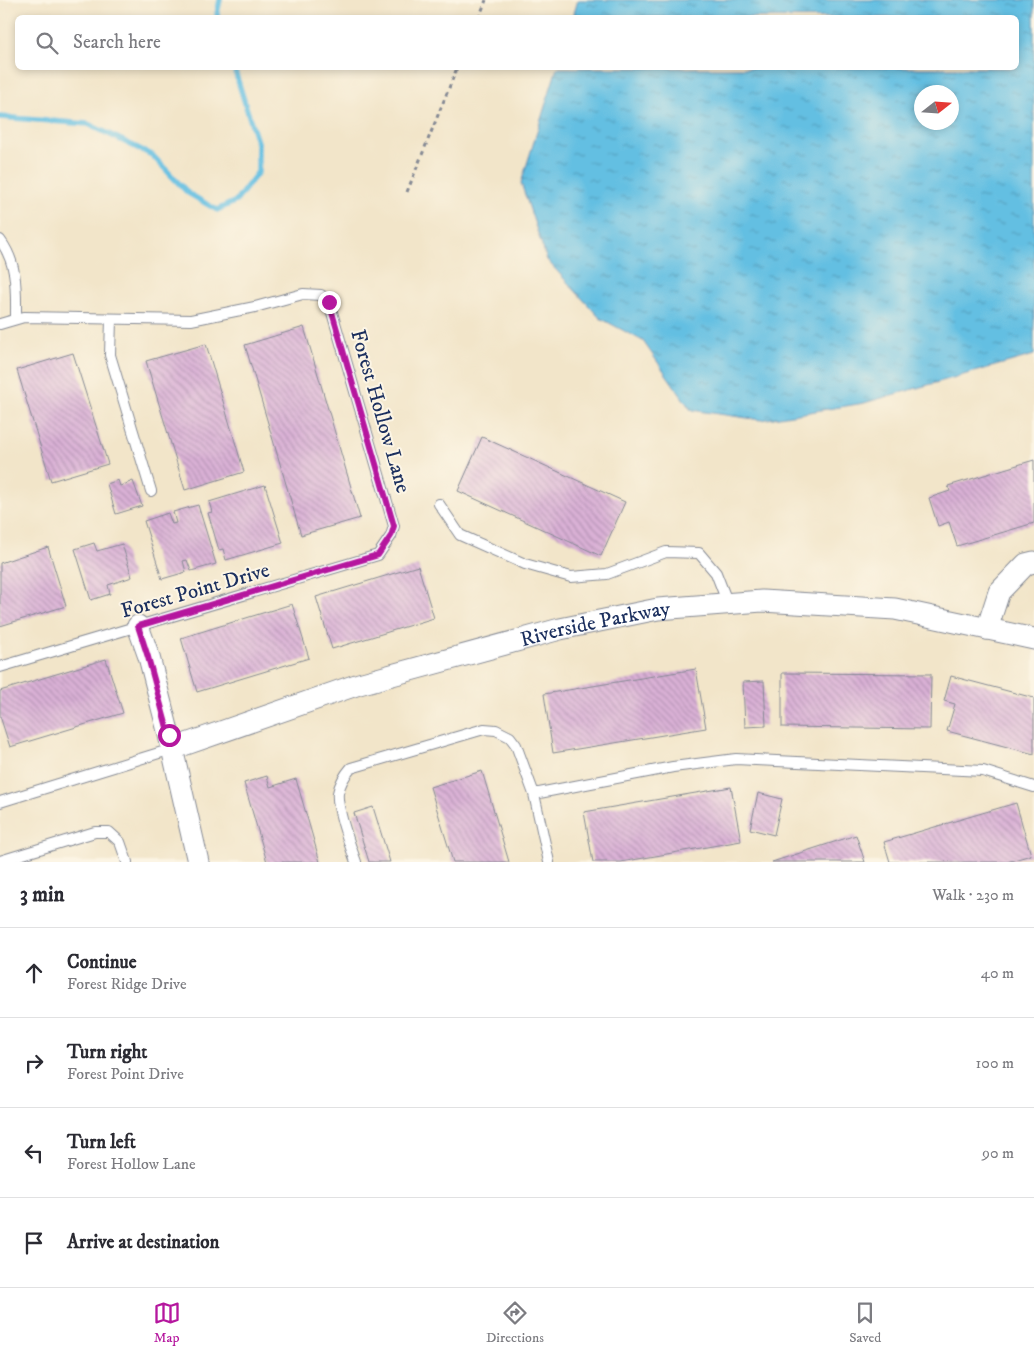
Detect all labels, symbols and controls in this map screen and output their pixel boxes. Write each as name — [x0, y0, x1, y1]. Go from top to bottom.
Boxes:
search box — [15, 15, 1019, 70]
icon: search — [33, 29, 61, 57]
text: Search here — [73, 31, 161, 54]
north arrow — [914, 85, 959, 130]
route end — [318, 291, 341, 314]
street label: Forest Hollow Lane — [344, 327, 416, 496]
street label: Forest Point Drive — [118, 557, 273, 625]
street label: Riverside Parkway — [518, 596, 672, 653]
route start — [158, 724, 181, 747]
text: 3 min — [20, 882, 65, 908]
text: Walk · 230 m — [932, 885, 1014, 905]
text: Continue — [67, 951, 137, 974]
icon: ahead — [20, 959, 48, 987]
text: 40 m — [981, 963, 1014, 983]
text: Forest Ridge Drive — [67, 974, 187, 994]
text: Turn right — [67, 1041, 147, 1064]
icon: right — [20, 1049, 48, 1077]
text: 100 m — [976, 1053, 1014, 1073]
text: Forest Point Drive — [67, 1064, 184, 1084]
text: Turn left — [67, 1131, 136, 1154]
icon: left — [20, 1139, 48, 1167]
text: 90 m — [982, 1143, 1014, 1163]
text: Forest Hollow Lane — [67, 1154, 196, 1174]
icon: arrive — [20, 1229, 48, 1257]
text: Arrive at destination — [67, 1231, 219, 1254]
tab: Map — [153, 1299, 181, 1347]
tab: Directions — [486, 1299, 544, 1347]
tab: Saved — [849, 1299, 881, 1347]

